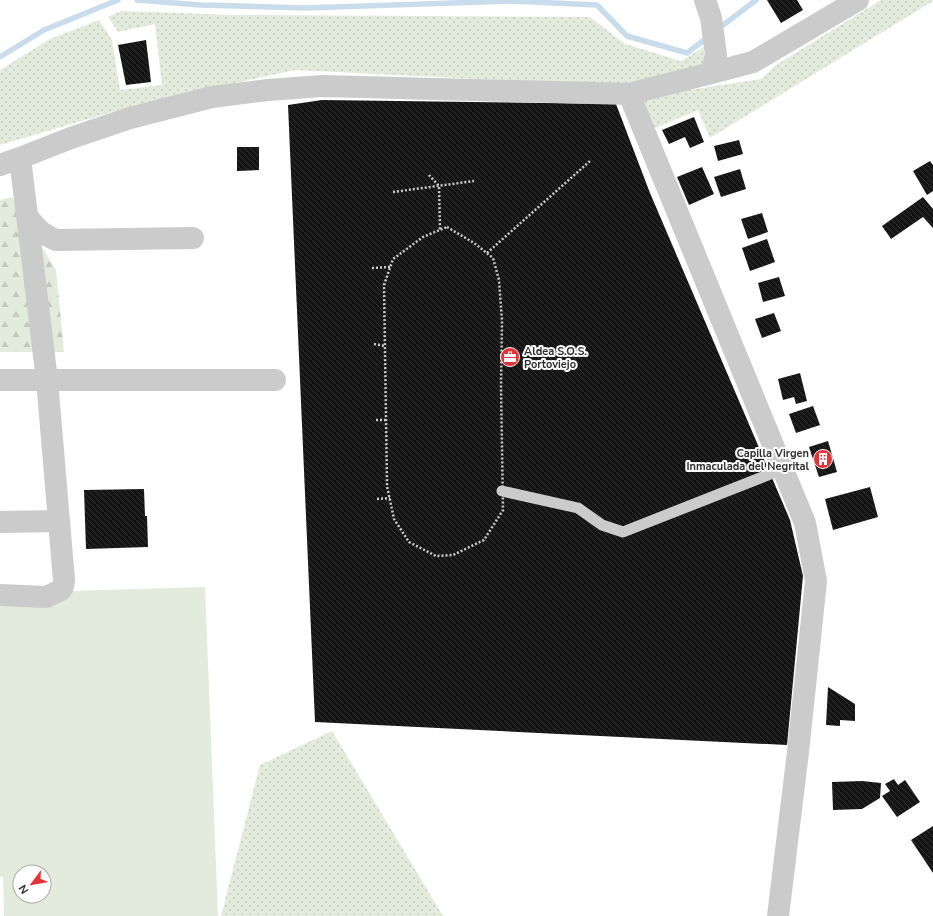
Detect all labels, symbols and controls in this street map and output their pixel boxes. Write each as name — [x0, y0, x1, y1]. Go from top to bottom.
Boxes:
place label: Aldea S.O.S. Portoviejo — [524, 344, 587, 372]
office icon: Aldea S.O.S. Portoviejo — [499, 346, 521, 368]
place label: Capilla Virgen Inmaculada del Negrital — [686, 446, 809, 474]
building icon: Capilla Virgen Inmaculada del Negrital — [812, 448, 834, 470]
north arrow — [12, 864, 52, 904]
text: N — [15, 882, 32, 897]

